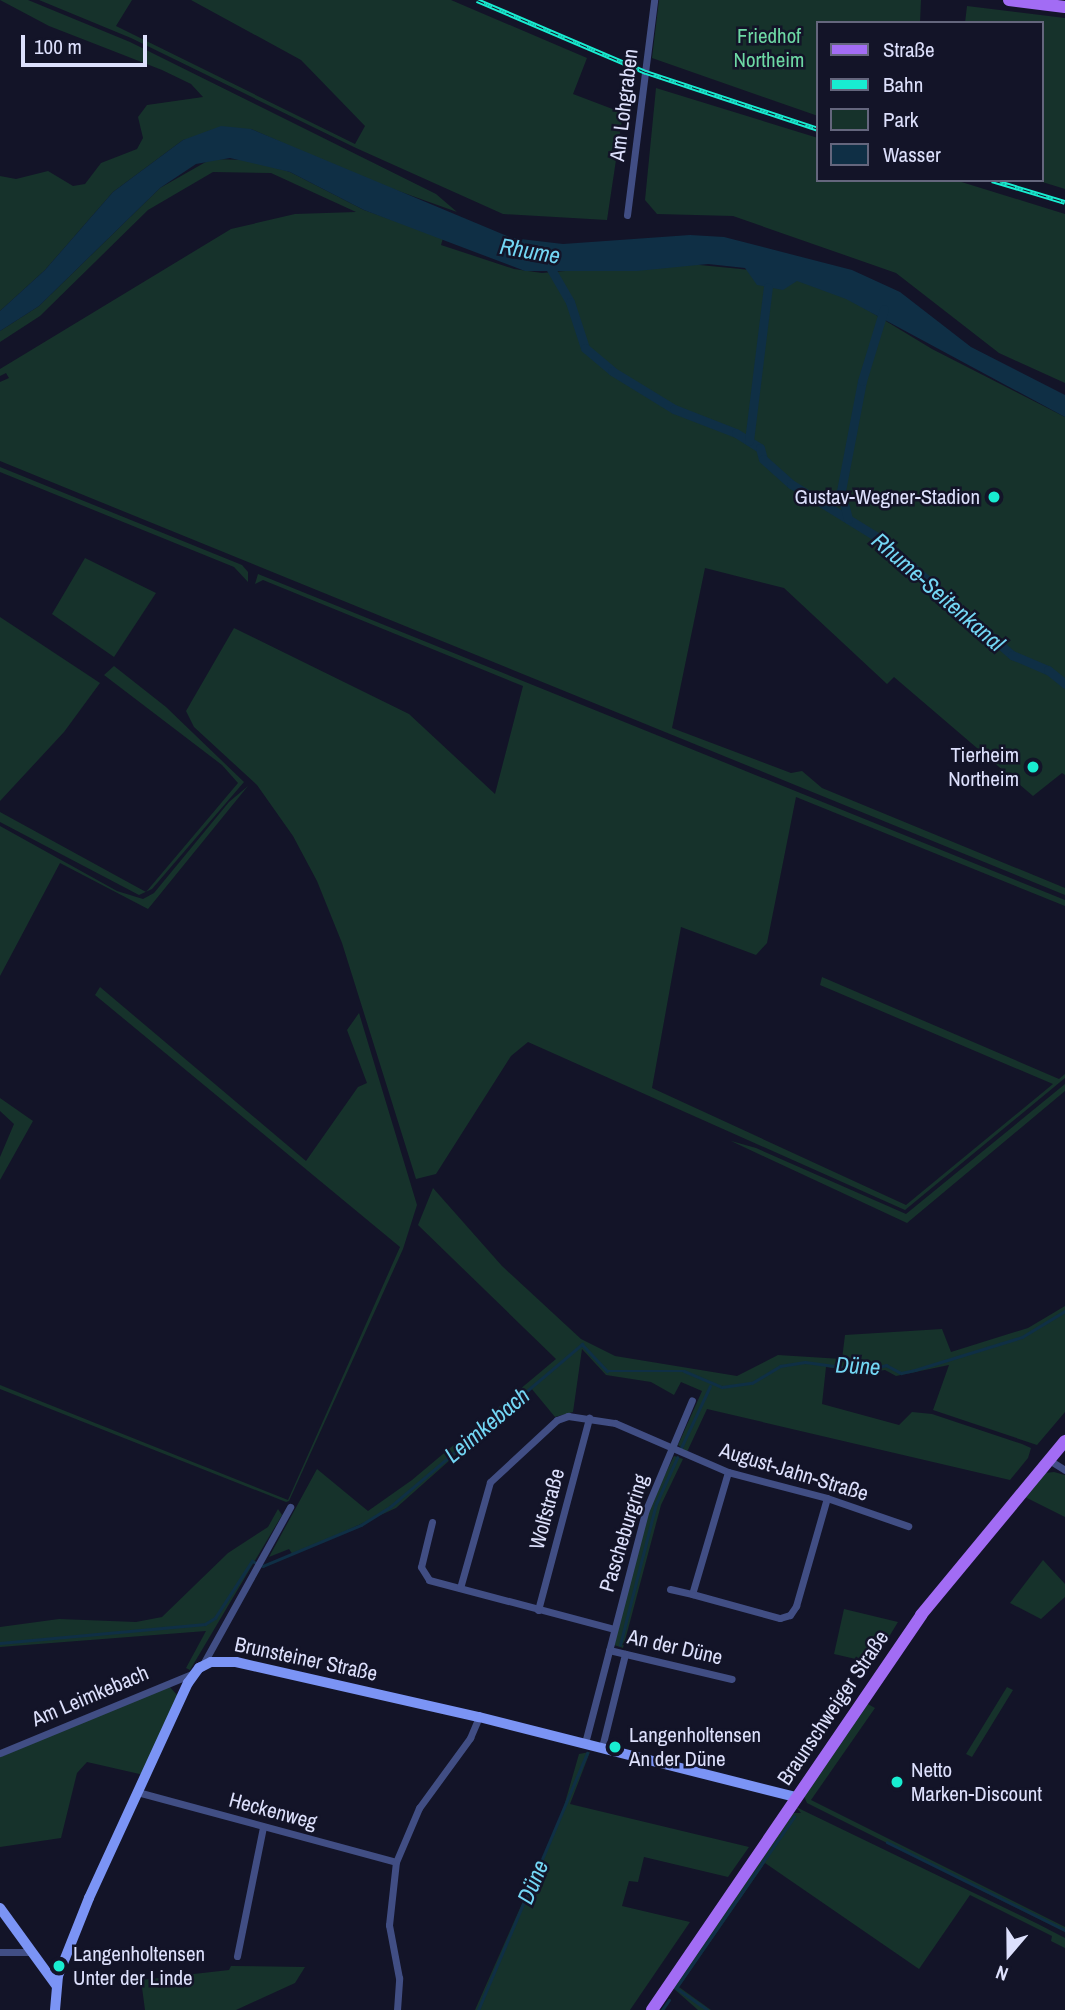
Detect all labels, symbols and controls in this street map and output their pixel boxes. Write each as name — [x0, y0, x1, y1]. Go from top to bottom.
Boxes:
scale bar — [24, 21, 150, 65]
legend — [816, 21, 1044, 182]
park label: Friedhof Northeim — [734, 23, 804, 73]
text: 100 m — [34, 32, 82, 61]
text: Straße — [883, 35, 935, 64]
street label: Am Lohgraben — [605, 47, 643, 163]
text: Bahn — [883, 70, 923, 99]
text: Park — [883, 105, 918, 134]
text: Wasser — [883, 140, 941, 169]
water label: Rhume — [498, 232, 562, 270]
place label: Gustav-Wegner-Stadion — [795, 484, 980, 510]
marker: Gustav-Wegner-Stadion — [986, 489, 1002, 505]
water label: Rhume-Seitenkanal — [866, 527, 1010, 657]
place label: Tierheim Northeim — [948, 742, 1019, 792]
marker: Tierheim Northeim — [1025, 759, 1041, 775]
water label: Düne — [835, 1351, 881, 1381]
water label: Leimkebach — [439, 1381, 535, 1469]
street label: August-Jahn-Straße — [717, 1437, 871, 1507]
street label: Wolfstraße — [524, 1466, 570, 1552]
street label: Pascheburgring — [594, 1471, 654, 1595]
street label: An der Düne — [625, 1624, 725, 1670]
street label: Braunschweiger Straße — [772, 1626, 894, 1790]
street label: Brunsteiner Straße — [232, 1632, 380, 1686]
street label: Am Leimkebach — [28, 1660, 152, 1732]
place label: Langenholtensen An der Düne — [629, 1722, 761, 1772]
marker: Langenholtensen An der Düne — [607, 1739, 623, 1755]
place label: Netto Marken-Discount — [911, 1757, 1042, 1807]
marker: Netto Marken-Discount — [889, 1774, 905, 1790]
street label: Heckenweg — [226, 1787, 320, 1835]
water label: Düne — [511, 1856, 555, 1908]
north arrow — [974, 1919, 1044, 1989]
place label: Langenholtensen Unter der Linde — [73, 1941, 205, 1991]
marker: Langenholtensen Unter der Linde — [51, 1958, 67, 1974]
text: N — [992, 1960, 1012, 1988]

